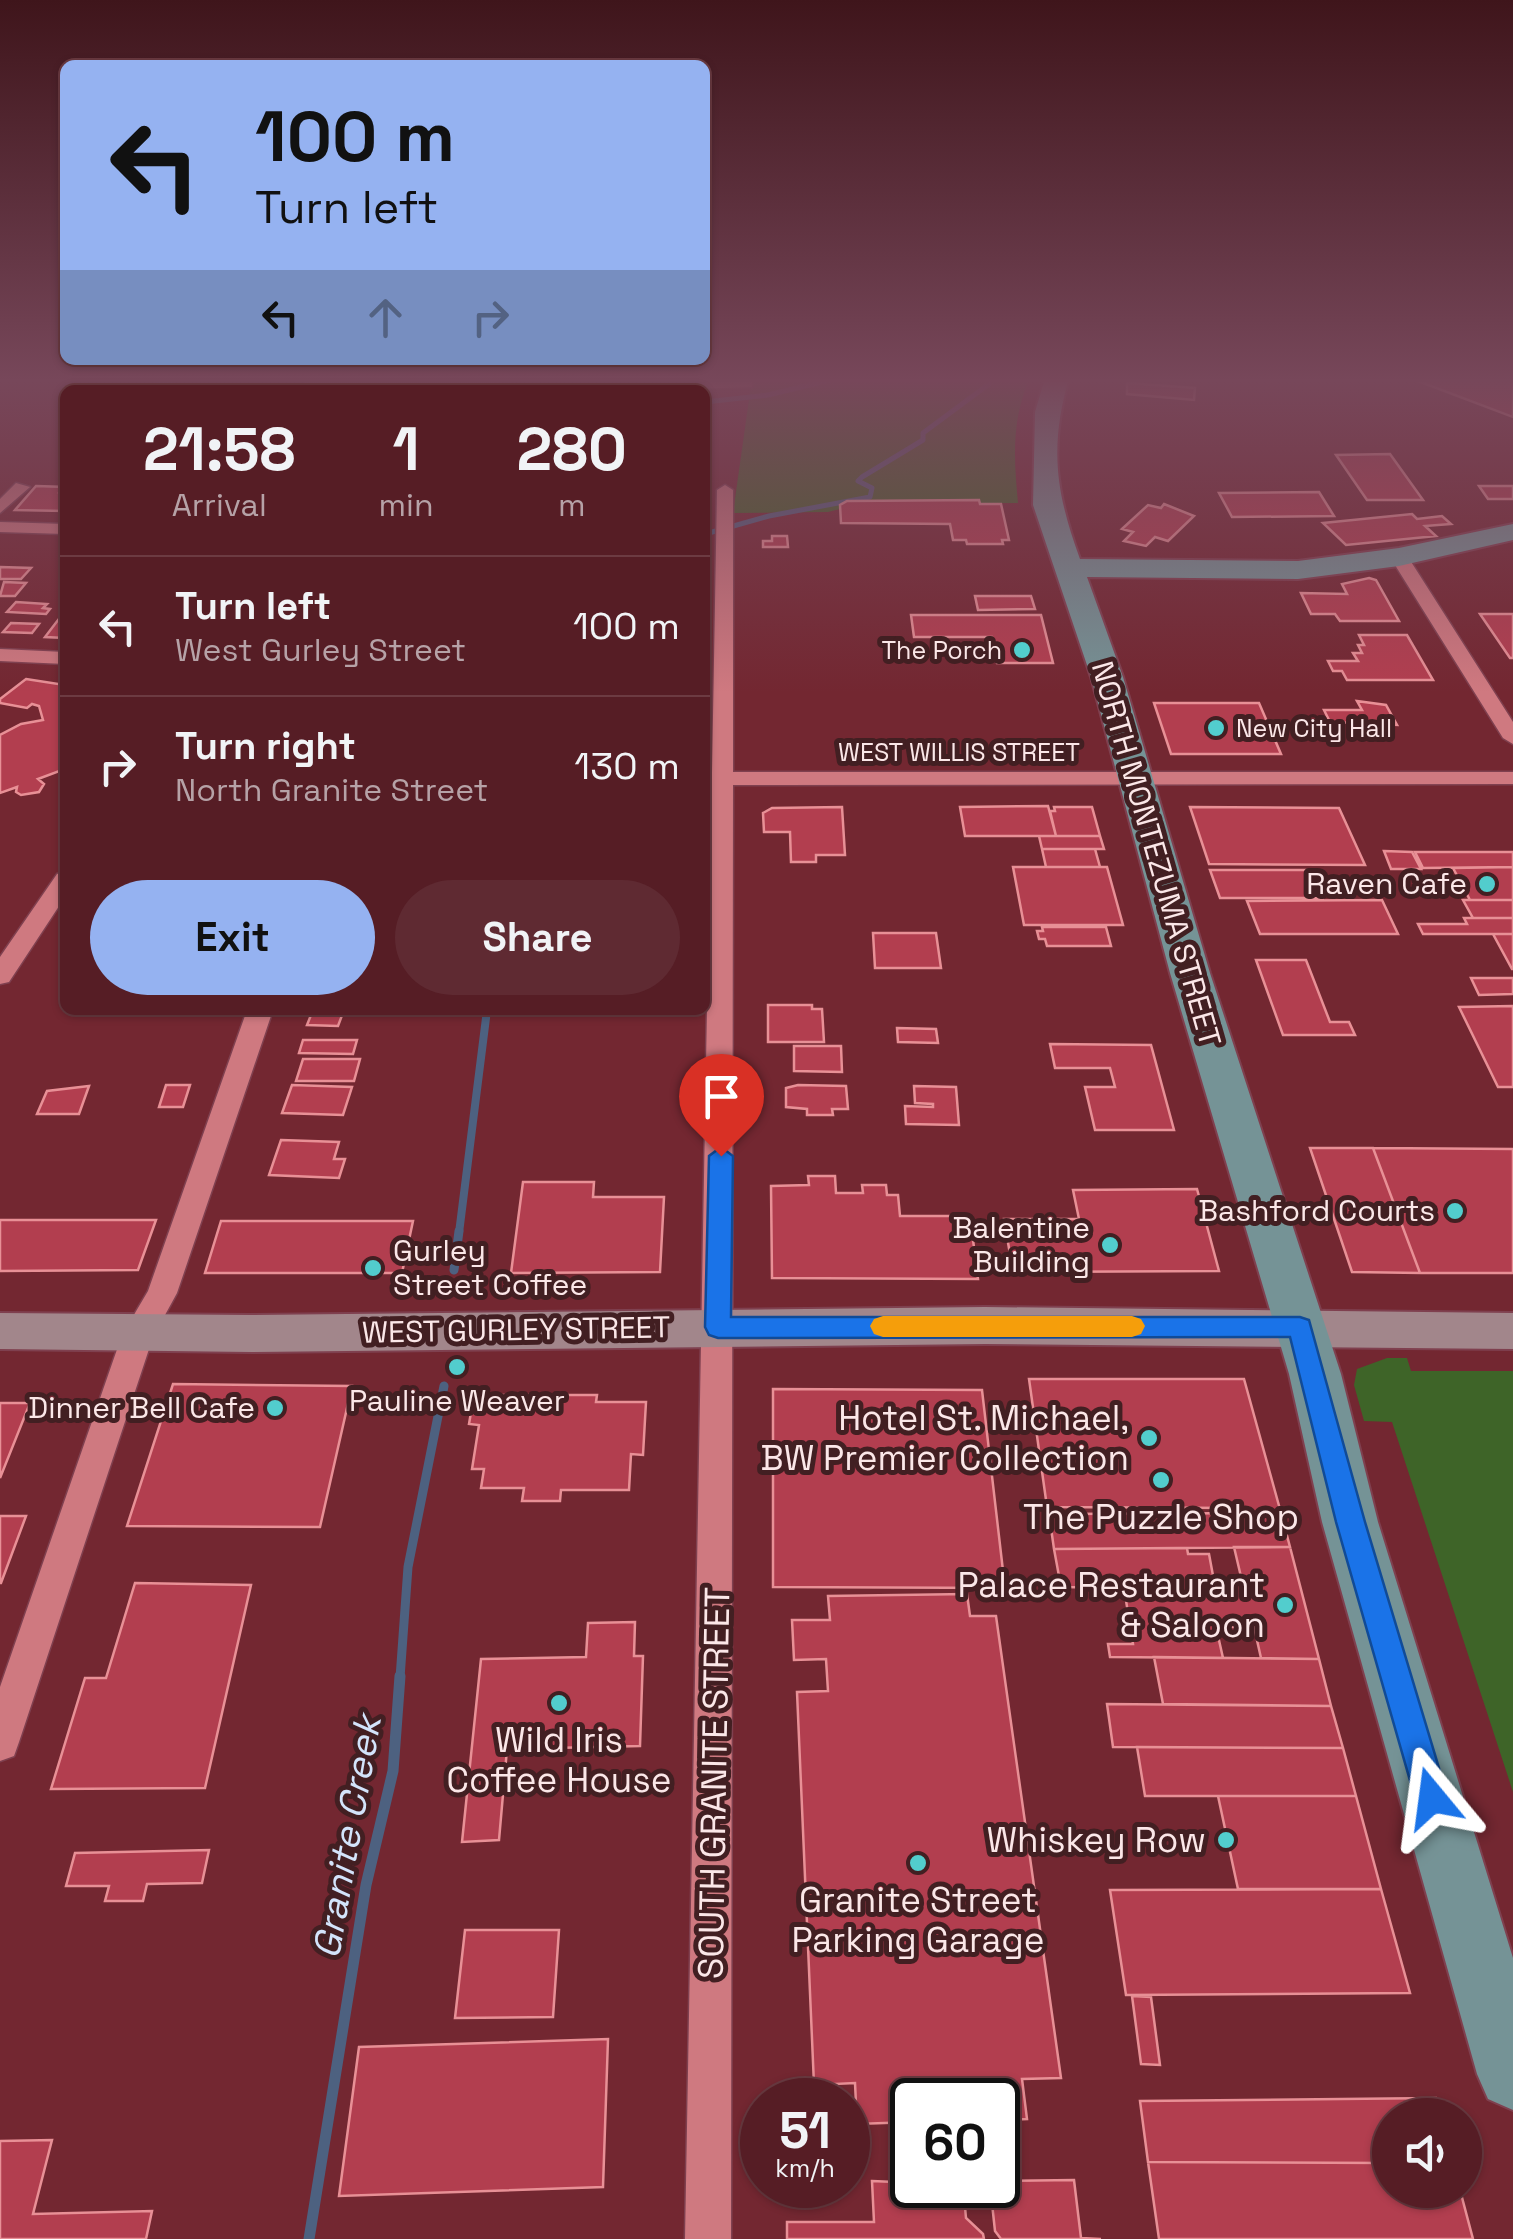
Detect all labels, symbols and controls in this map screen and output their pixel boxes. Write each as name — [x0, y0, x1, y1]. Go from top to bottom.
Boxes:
text: 100 m — [255, 92, 455, 181]
icon: left — [90, 100, 220, 230]
text: Turn left — [255, 179, 438, 236]
icon: left — [253, 290, 308, 345]
icon: ahead — [358, 290, 413, 345]
icon: right — [463, 290, 518, 345]
text: 21:58 — [143, 411, 296, 488]
text: 1 — [392, 411, 420, 488]
text: 280 — [516, 411, 627, 488]
text: Arrival — [172, 485, 267, 525]
text: min — [379, 485, 434, 525]
text: m — [558, 485, 586, 525]
text: Turn left — [175, 582, 331, 630]
icon: left — [90, 599, 145, 654]
text: 100 m — [573, 602, 680, 650]
text: West Gurley Street — [175, 630, 466, 670]
place label: The Porch — [881, 634, 1002, 666]
marker: The Porch — [1011, 639, 1033, 661]
street label: NORTH MONTEZUMA STREET — [1083, 657, 1230, 1051]
place label: New City Hall — [1236, 712, 1392, 744]
marker: New City Hall — [1205, 717, 1227, 739]
text: Turn right — [175, 722, 356, 770]
street label: WEST WILLIS STREET — [838, 736, 1080, 768]
icon: right — [90, 739, 145, 794]
text: 130 m — [574, 742, 680, 790]
text: North Granite Street — [175, 770, 488, 810]
place label: Raven Cafe — [1306, 864, 1467, 903]
marker: Raven Cafe — [1476, 873, 1498, 895]
button: Exit — [90, 880, 375, 995]
button: Share — [395, 880, 680, 995]
pin — [679, 1054, 764, 1157]
icon: arrive — [694, 1069, 749, 1124]
place label: Bashford Courts — [1198, 1191, 1435, 1230]
marker: Bashford Courts — [1444, 1200, 1466, 1222]
place label: Balentine Building — [953, 1208, 1090, 1281]
place label: Gurley Street Coffee — [393, 1231, 587, 1304]
marker: Balentine Building — [1099, 1234, 1121, 1256]
marker: Gurley Street Coffee — [362, 1257, 384, 1279]
street label: WEST GURLEY STREET — [362, 1307, 670, 1352]
marker: Pauline Weaver — [446, 1356, 468, 1378]
place label: Pauline Weaver — [349, 1381, 565, 1420]
place label: Dinner Bell Cafe — [28, 1388, 255, 1427]
place label: Hotel St. Michael, BW Premier Collection — [761, 1396, 1129, 1480]
marker: Dinner Bell Cafe — [264, 1397, 286, 1419]
marker: Hotel St. Michael, BW Premier Collection — [1138, 1427, 1160, 1449]
marker: The Puzzle Shop — [1150, 1469, 1172, 1491]
place label: The Puzzle Shop — [1023, 1495, 1299, 1539]
place label: Palace Restaurant & Saloon — [958, 1563, 1265, 1647]
street label: SOUTH GRANITE STREET — [689, 1587, 739, 1979]
marker: Palace Restaurant & Saloon — [1274, 1594, 1296, 1616]
marker: Wild Iris Coffee House — [548, 1692, 570, 1714]
water label: Granite Creek — [302, 1707, 393, 1962]
place label: Wild Iris Coffee House — [447, 1718, 671, 1802]
position arrow — [1380, 1746, 1484, 1850]
place label: Whiskey Row — [986, 1818, 1206, 1862]
marker: Whiskey Row — [1215, 1829, 1237, 1851]
marker: Granite Street Parking Garage — [907, 1852, 929, 1874]
place label: Granite Street Parking Garage — [792, 1878, 1044, 1962]
speed limit sign: 60 — [890, 2078, 1020, 2208]
map controls — [1372, 2098, 1482, 2208]
button: sound — [1372, 2098, 1482, 2208]
text: 51 — [779, 2099, 831, 2163]
text: km/h — [775, 2152, 835, 2184]

